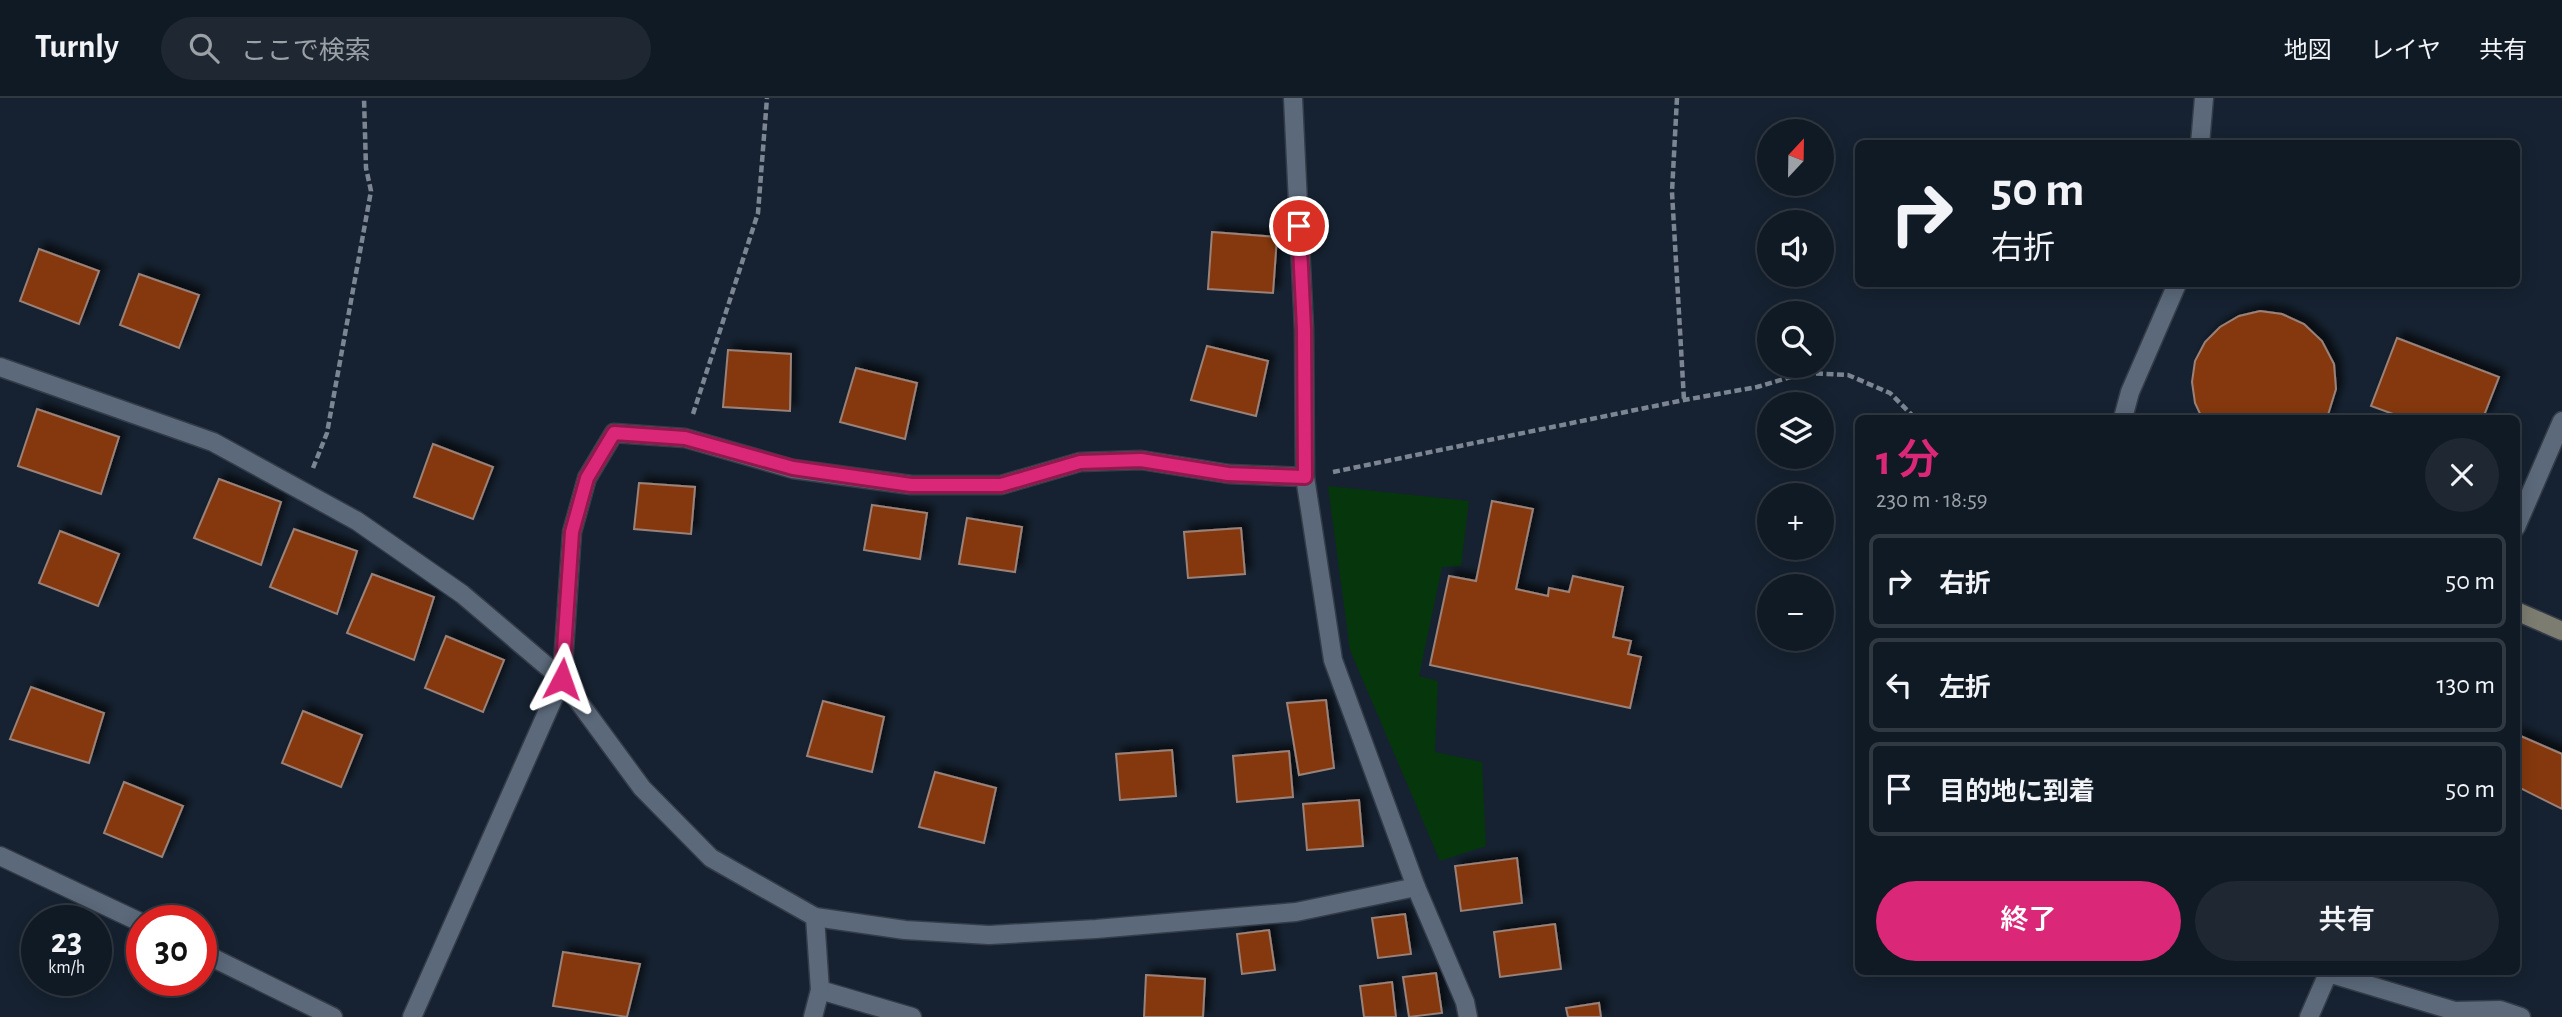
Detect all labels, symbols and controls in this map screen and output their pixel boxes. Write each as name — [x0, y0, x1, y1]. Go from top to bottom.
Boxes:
search box — [161, 17, 651, 80]
icon: search — [185, 29, 223, 67]
text: Turnly — [35, 31, 119, 64]
text: ここで検索 — [241, 38, 371, 64]
text: 地図 — [2284, 39, 2332, 63]
text: レイヤ — [2370, 39, 2441, 63]
text: 共有 — [2479, 39, 2527, 63]
north arrow — [1757, 119, 1834, 196]
map controls — [1757, 119, 1834, 651]
text: 50 m — [1991, 166, 2085, 215]
icon: right — [1876, 168, 1967, 259]
pin — [1269, 196, 1329, 256]
icon: arrive — [1280, 207, 1318, 245]
button: sound — [1757, 210, 1834, 287]
text: 右折 — [1991, 232, 2055, 264]
button: search — [1757, 301, 1834, 378]
button: layers — [1757, 392, 1834, 469]
button: close — [2425, 438, 2499, 512]
text: 1 分 — [1876, 440, 1939, 482]
button: + — [1757, 483, 1834, 560]
text: 230 m · 18:59 — [1876, 489, 1988, 512]
icon: right — [1880, 562, 1918, 600]
text: 50 m — [2445, 568, 2495, 594]
text: 右折 — [1939, 571, 1991, 597]
button: − — [1757, 574, 1834, 651]
position arrow — [525, 642, 599, 716]
icon: left — [1880, 666, 1918, 704]
text: 130 m — [2437, 672, 2495, 698]
text: 左折 — [1939, 675, 1991, 701]
icon: arrive — [1880, 770, 1918, 808]
text: 50 m — [2445, 776, 2495, 802]
text: 目的地に到着 — [1939, 779, 2095, 805]
button: 終了 — [1876, 881, 2181, 961]
button: 共有 — [2195, 881, 2499, 961]
speed limit sign: 30 — [126, 905, 217, 996]
text: 23 — [51, 924, 82, 959]
text: km/h — [48, 959, 85, 977]

